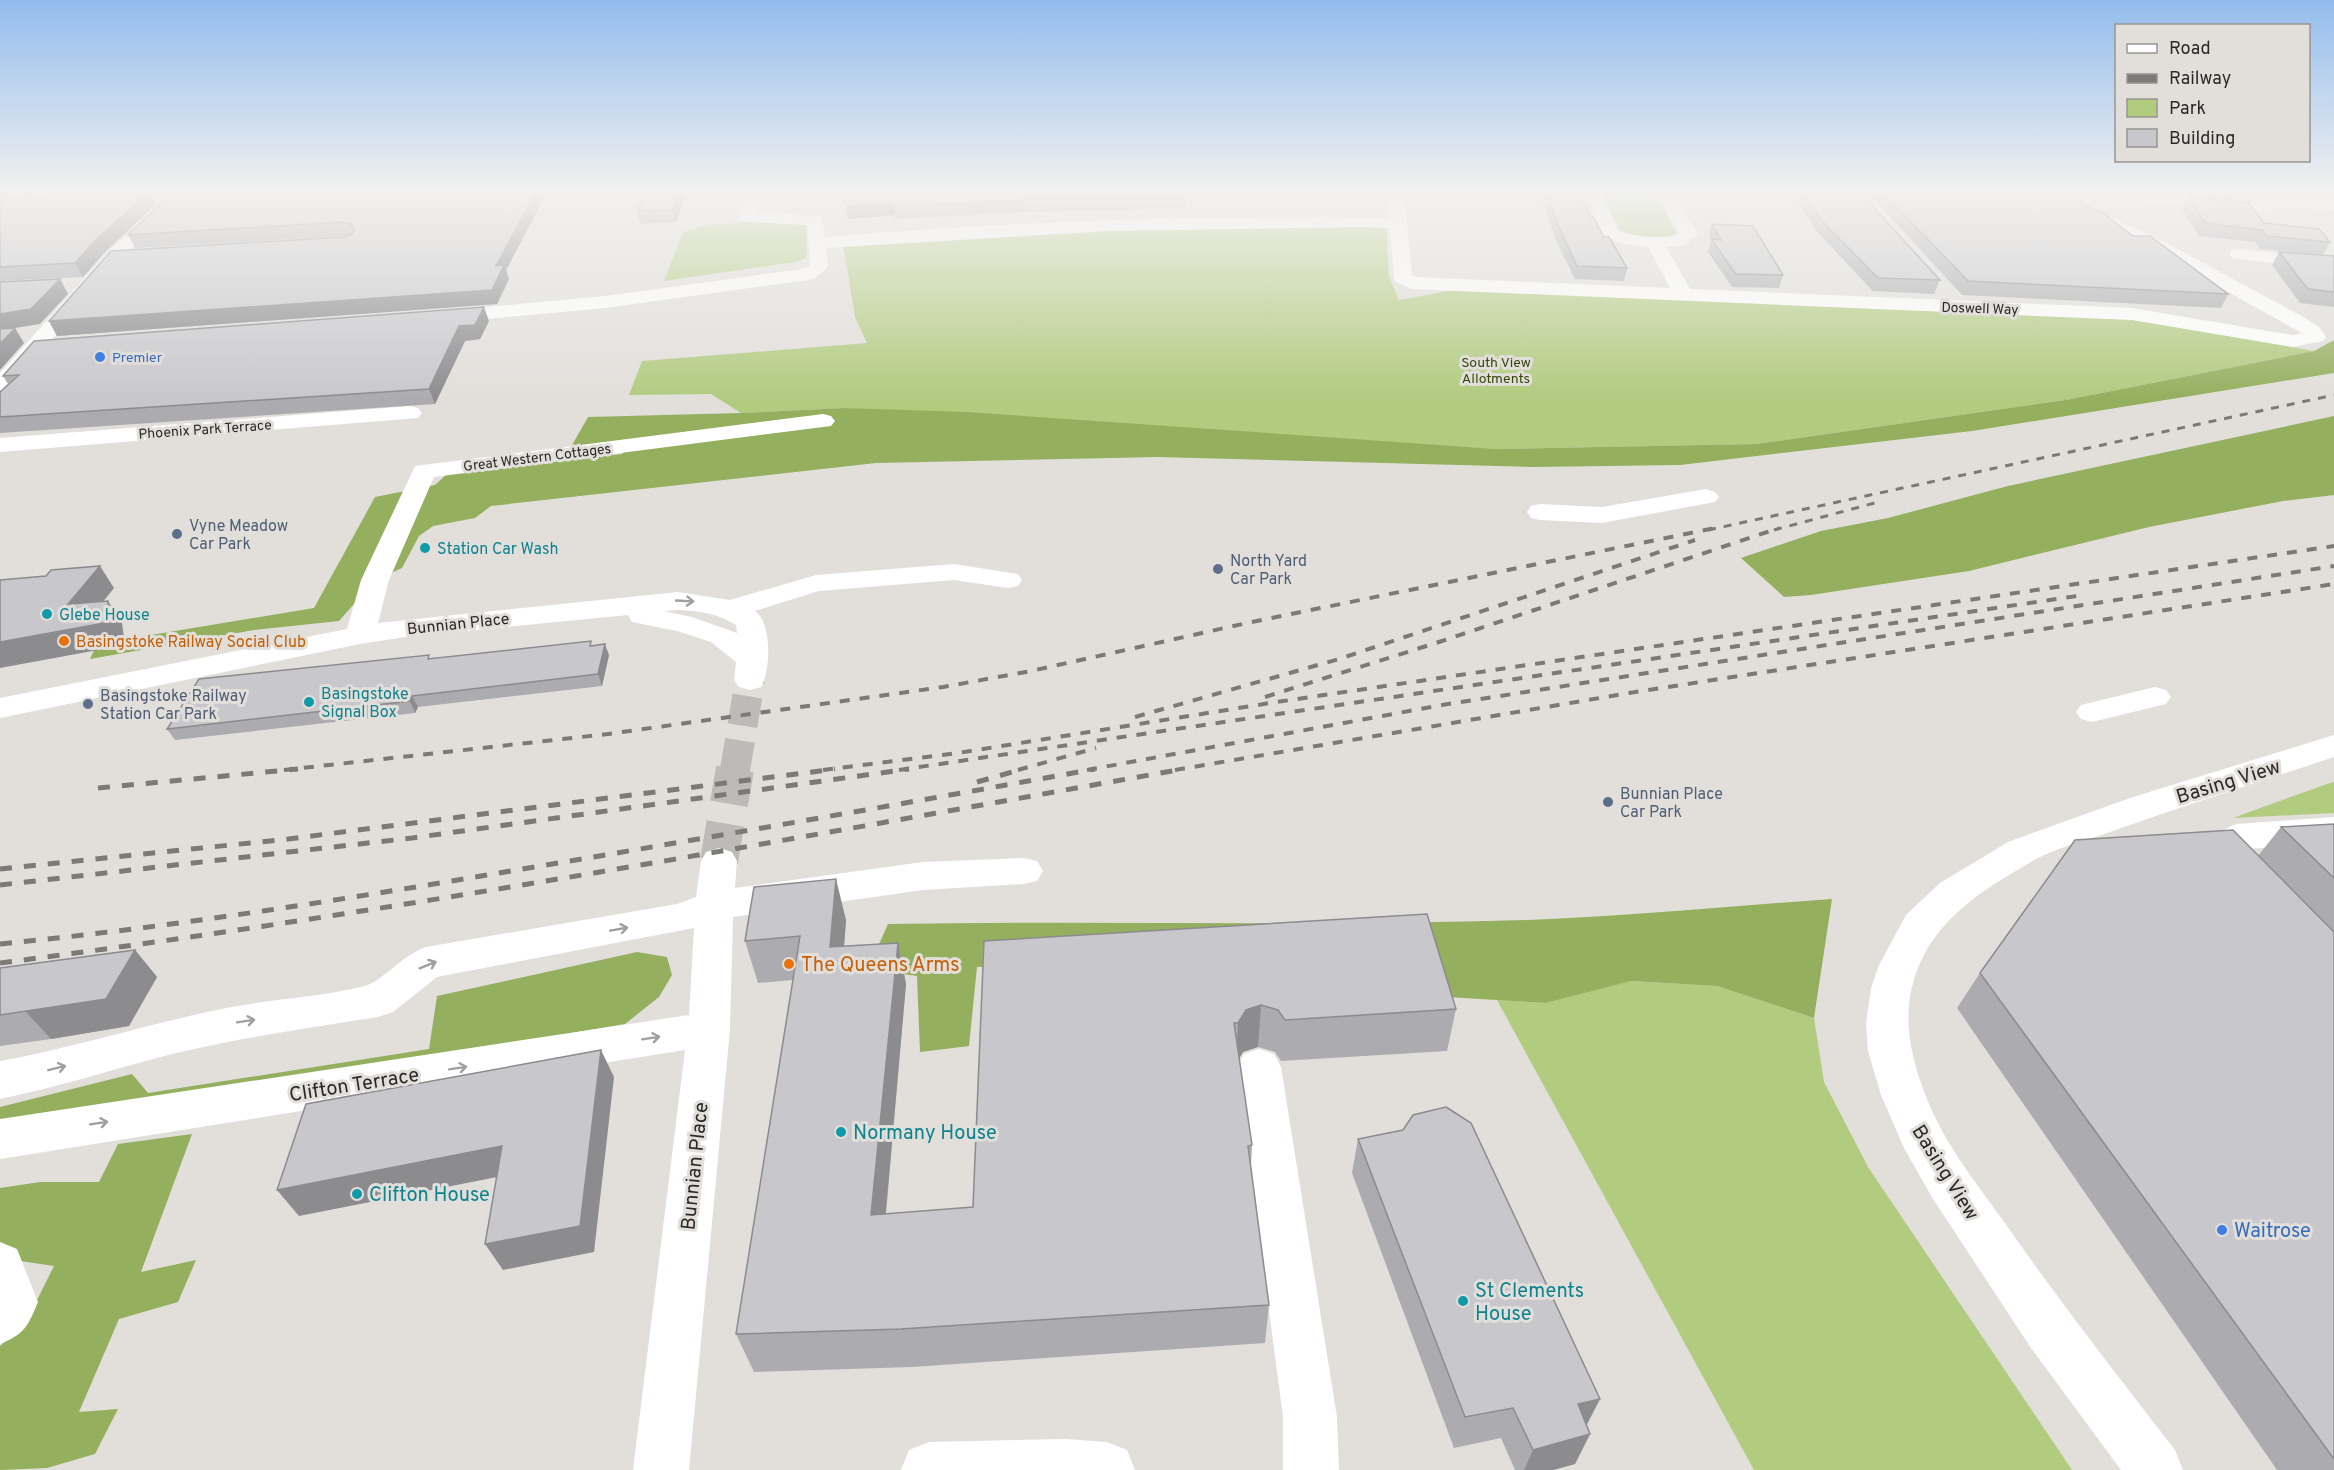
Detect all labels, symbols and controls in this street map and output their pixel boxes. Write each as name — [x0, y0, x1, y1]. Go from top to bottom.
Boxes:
legend — [2115, 24, 2310, 162]
text: Road — [2169, 38, 2211, 61]
text: Railway — [2169, 68, 2231, 91]
text: Park — [2169, 98, 2206, 121]
text: Building — [2169, 128, 2235, 151]
street label: Doswell Way — [1941, 300, 2019, 319]
marker: Premier — [93, 350, 107, 364]
place label: Premier — [112, 350, 163, 367]
park label: South View Allotments — [1461, 355, 1531, 388]
street label: Phoenix Park Terrace — [138, 417, 272, 444]
street label: Great Western Cottages — [462, 441, 612, 476]
place label: Vyne Meadow Car Park — [189, 517, 288, 555]
marker: Vyne Meadow Car Park — [170, 527, 184, 541]
place label: Station Car Wash — [437, 540, 559, 560]
marker: Station Car Wash — [418, 541, 432, 555]
place label: North Yard Car Park — [1230, 552, 1307, 590]
marker: North Yard Car Park — [1211, 562, 1225, 576]
one-way arrow — [674, 596, 694, 607]
place label: Glebe House — [59, 606, 150, 626]
marker: Glebe House — [40, 607, 54, 621]
street label: Bunnian Place — [406, 610, 510, 640]
place label: Basingstoke Railway Social Club — [76, 633, 306, 653]
marker: Basingstoke Railway Social Club — [57, 634, 71, 648]
place label: Basingstoke Signal Box — [321, 685, 409, 723]
place label: Basingstoke Railway Station Car Park — [100, 687, 247, 725]
marker: Basingstoke Signal Box — [302, 695, 316, 709]
marker: Basingstoke Railway Station Car Park — [81, 697, 95, 711]
street label: Basing View — [2173, 755, 2284, 811]
place label: Bunnian Place Car Park — [1620, 785, 1723, 823]
marker: Bunnian Place Car Park — [1601, 795, 1615, 809]
one-way arrow — [609, 923, 628, 934]
place label: The Queens Arms — [801, 953, 960, 979]
marker: The Queens Arms — [782, 957, 796, 971]
one-way arrow — [419, 959, 437, 970]
one-way arrow — [236, 1016, 256, 1027]
one-way arrow — [640, 1032, 660, 1043]
one-way arrow — [48, 1062, 67, 1074]
one-way arrow — [448, 1062, 467, 1073]
street label: Clifton Terrace — [287, 1063, 421, 1109]
street label: Bunnian Place — [676, 1101, 716, 1232]
one-way arrow — [89, 1118, 109, 1129]
street label: Basing View — [1905, 1120, 1984, 1226]
place label: Normany House — [853, 1121, 997, 1147]
marker: Normany House — [834, 1125, 848, 1139]
place label: Clifton House — [369, 1183, 490, 1209]
marker: Clifton House — [350, 1187, 364, 1201]
place label: Waitrose — [2234, 1219, 2311, 1245]
marker: Waitrose — [2215, 1223, 2229, 1237]
place label: St Clements House — [1475, 1279, 1584, 1328]
marker: St Clements House — [1456, 1294, 1470, 1308]

